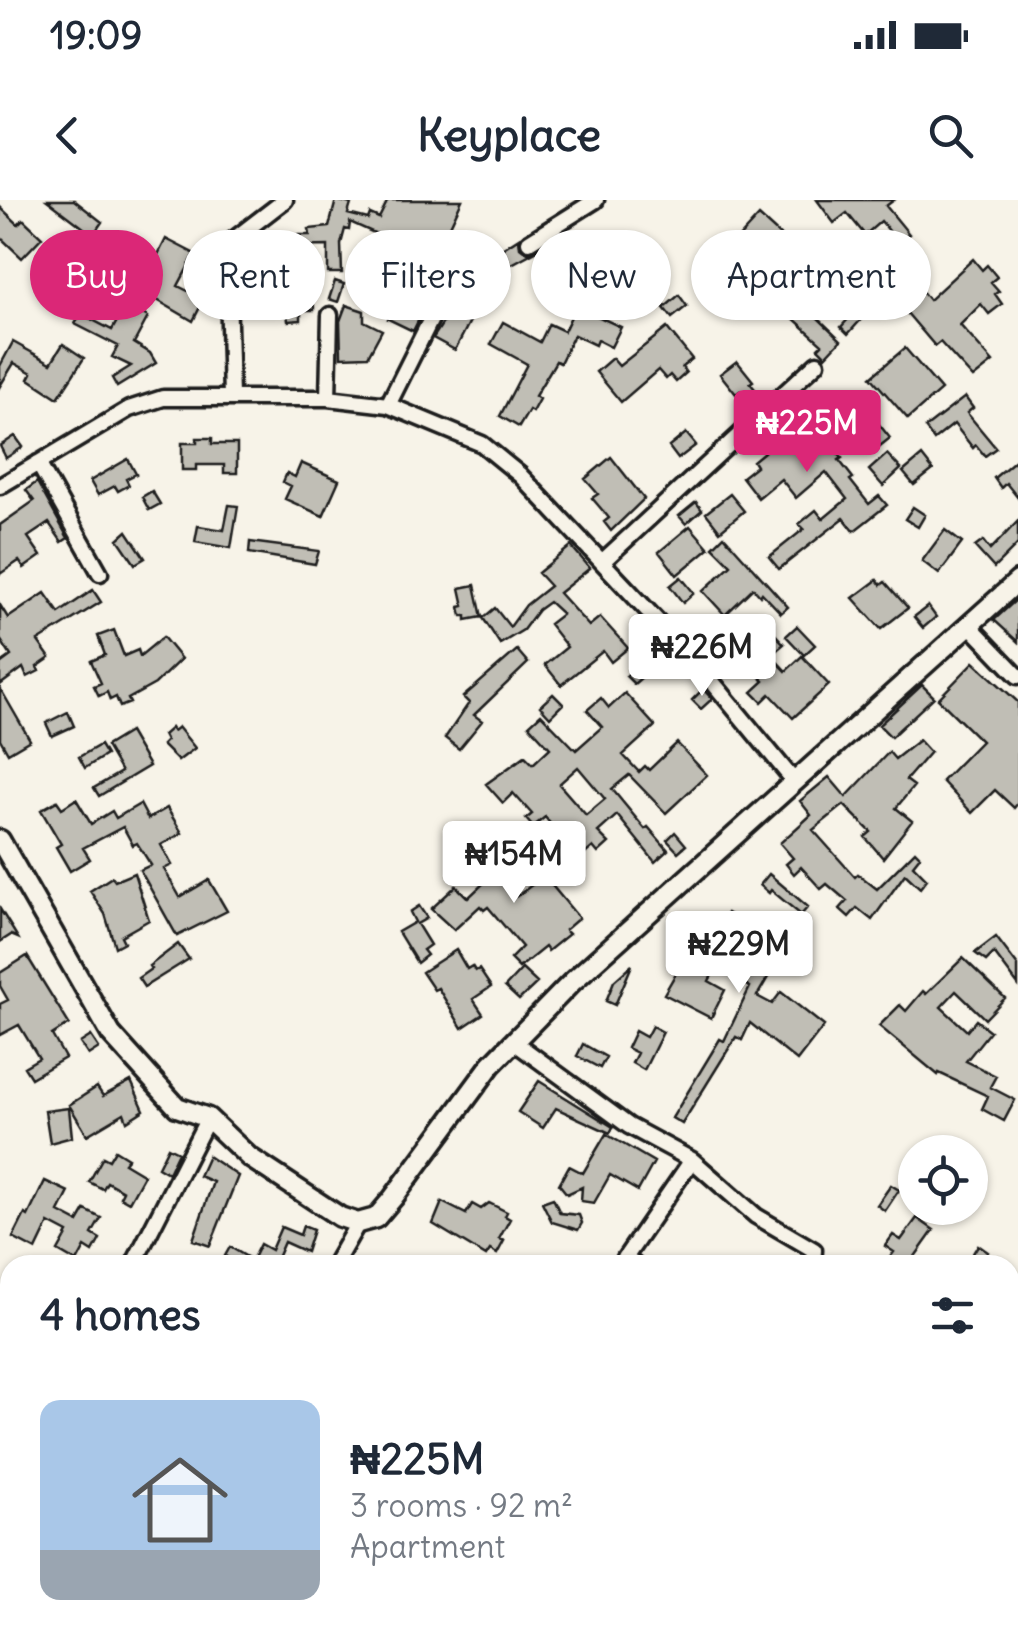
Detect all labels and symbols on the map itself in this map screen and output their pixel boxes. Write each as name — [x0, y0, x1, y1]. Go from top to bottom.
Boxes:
pin: ₦225M — [737, 390, 877, 475]
pin: ₦226M — [632, 614, 772, 699]
pin: ₦154M — [444, 821, 584, 906]
pin: ₦229M — [669, 911, 809, 996]

